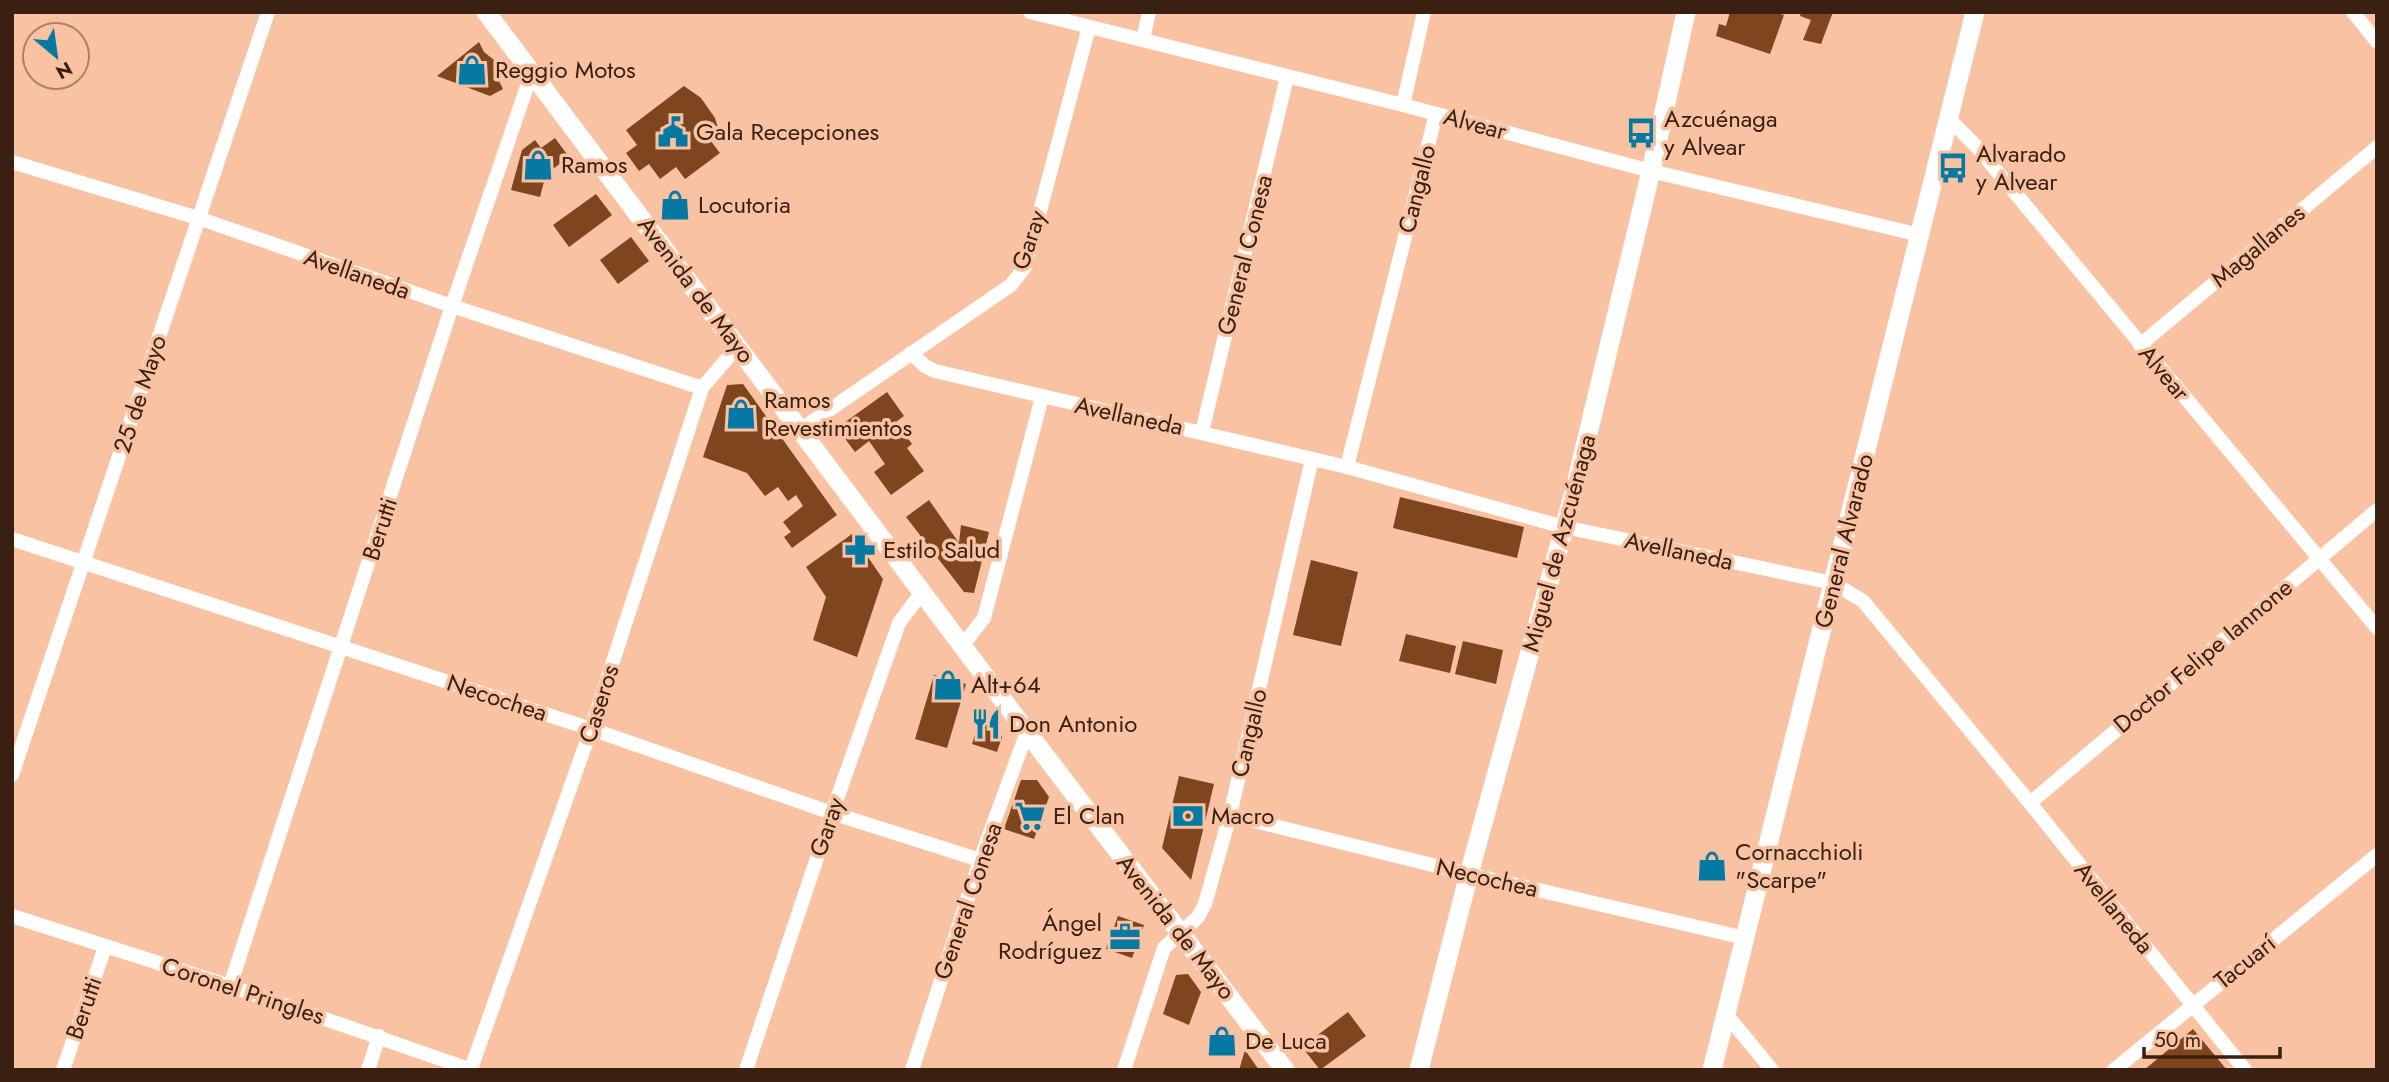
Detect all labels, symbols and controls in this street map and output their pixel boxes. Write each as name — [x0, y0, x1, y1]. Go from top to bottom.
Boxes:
north arrow — [21, 21, 91, 91]
place label: Reggio Motos — [495, 52, 636, 87]
shop icon: Reggio Motos — [455, 53, 489, 87]
text: N — [51, 55, 77, 86]
street label: Alvear — [1440, 98, 1511, 149]
place label: Azcuénaga y Alvear — [1664, 101, 1778, 164]
place label: Gala Recepciones — [696, 114, 879, 149]
public building icon: Gala Recepciones — [656, 115, 690, 149]
bus stop icon: Azcuénaga y Alvear — [1624, 116, 1658, 150]
place label: Alvarado y Alvear — [1976, 136, 2066, 199]
street label: Cangallo — [1389, 141, 1444, 237]
place label: Ramos — [561, 147, 627, 182]
shop icon: Ramos — [521, 148, 555, 182]
bus stop icon: Alvarado y Alvear — [1936, 151, 1970, 185]
street label: General Conesa — [1208, 171, 1281, 339]
place label: Locutoria — [698, 187, 791, 222]
shop icon: Locutoria — [658, 188, 692, 222]
street label: Magallanes — [2203, 196, 2312, 295]
street label: Garay — [1003, 205, 1055, 274]
street label: Avenida de Mayo — [630, 209, 763, 370]
street label: Avellaneda — [299, 239, 415, 308]
street label: 25 de Mayo — [104, 331, 175, 457]
street label: Alvear — [2131, 337, 2199, 409]
place label: Ramos Revestimientos — [764, 382, 912, 445]
street label: Avellaneda — [1072, 387, 1187, 444]
shop icon: Ramos Revestimientos — [724, 397, 758, 431]
street label: Miguel de Azcuénaga — [1513, 430, 1604, 655]
street label: General Alvarado — [1805, 450, 1882, 632]
street label: Berutti — [353, 493, 406, 565]
street label: Avellaneda — [1622, 522, 1737, 579]
place label: Estilo Salud — [883, 532, 1000, 567]
pharmacy icon: Estilo Salud — [843, 533, 877, 567]
street label: Doctor Felipe Iannone — [2105, 570, 2300, 741]
street label: Caseros — [569, 660, 628, 748]
street label: Necochea — [443, 665, 552, 730]
place label: Alt+64 — [971, 667, 1041, 702]
shop icon: Alt+64 — [931, 668, 965, 702]
street label: Cangallo — [1221, 685, 1276, 781]
place label: Don Antonio — [1009, 706, 1137, 741]
restaurant icon: Don Antonio — [969, 707, 1003, 741]
street label: Garay — [800, 792, 853, 861]
place label: El Clan — [1053, 798, 1125, 833]
place label: Macro — [1211, 798, 1274, 833]
supermarket icon: El Clan — [1013, 799, 1047, 833]
bank icon: Macro — [1171, 799, 1205, 833]
street label: General Conesa — [924, 818, 1011, 984]
place label: Cornacchioli "Scarpe" — [1735, 834, 1864, 897]
street label: Avenida de Mayo — [1108, 847, 1244, 1007]
street label: Necochea — [1433, 849, 1541, 906]
shop icon: Cornacchioli "Scarpe" — [1695, 849, 1729, 883]
street label: Avellaneda — [2066, 854, 2163, 961]
place label: Ángel Rodríguez — [998, 905, 1102, 968]
office icon: Ángel Rodríguez — [1108, 920, 1142, 954]
street label: Tacuarí — [2206, 925, 2284, 997]
street label: Coronel Pringles — [157, 948, 329, 1033]
street label: Berutti — [57, 972, 111, 1044]
scale bar — [2144, 1016, 2280, 1060]
place label: De Luca — [1245, 1023, 1327, 1058]
shop icon: De Luca — [1205, 1024, 1239, 1058]
text: 50 m — [2154, 1025, 2201, 1055]

